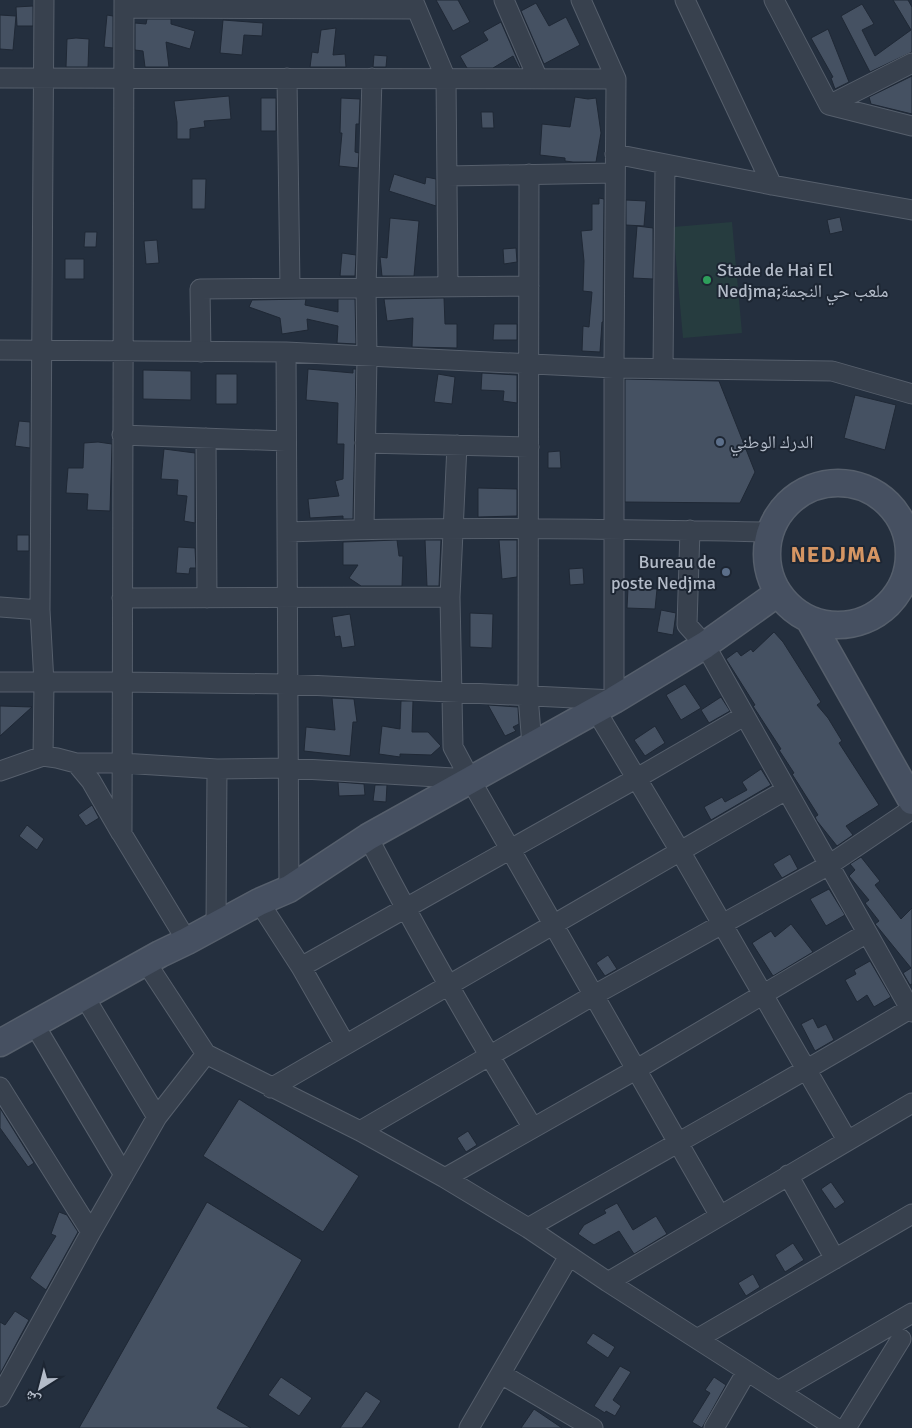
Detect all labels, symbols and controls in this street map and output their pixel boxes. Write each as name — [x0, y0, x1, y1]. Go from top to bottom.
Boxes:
place label: Stade de Hai El Nedjma;ملعب حي النجمة — [717, 259, 889, 306]
marker: Stade de Hai El Nedjma;ملعب حي النجمة — [701, 274, 713, 286]
place label: الدرك الوطني — [730, 431, 814, 457]
marker: الدرك الوطني — [714, 436, 726, 448]
district label: NEDJMA — [791, 541, 881, 568]
place label: Bureau de poste Nedjma — [611, 551, 716, 594]
marker: Bureau de poste Nedjma — [720, 566, 732, 578]
north arrow — [15, 1363, 65, 1413]
text: ش — [22, 1387, 44, 1409]

